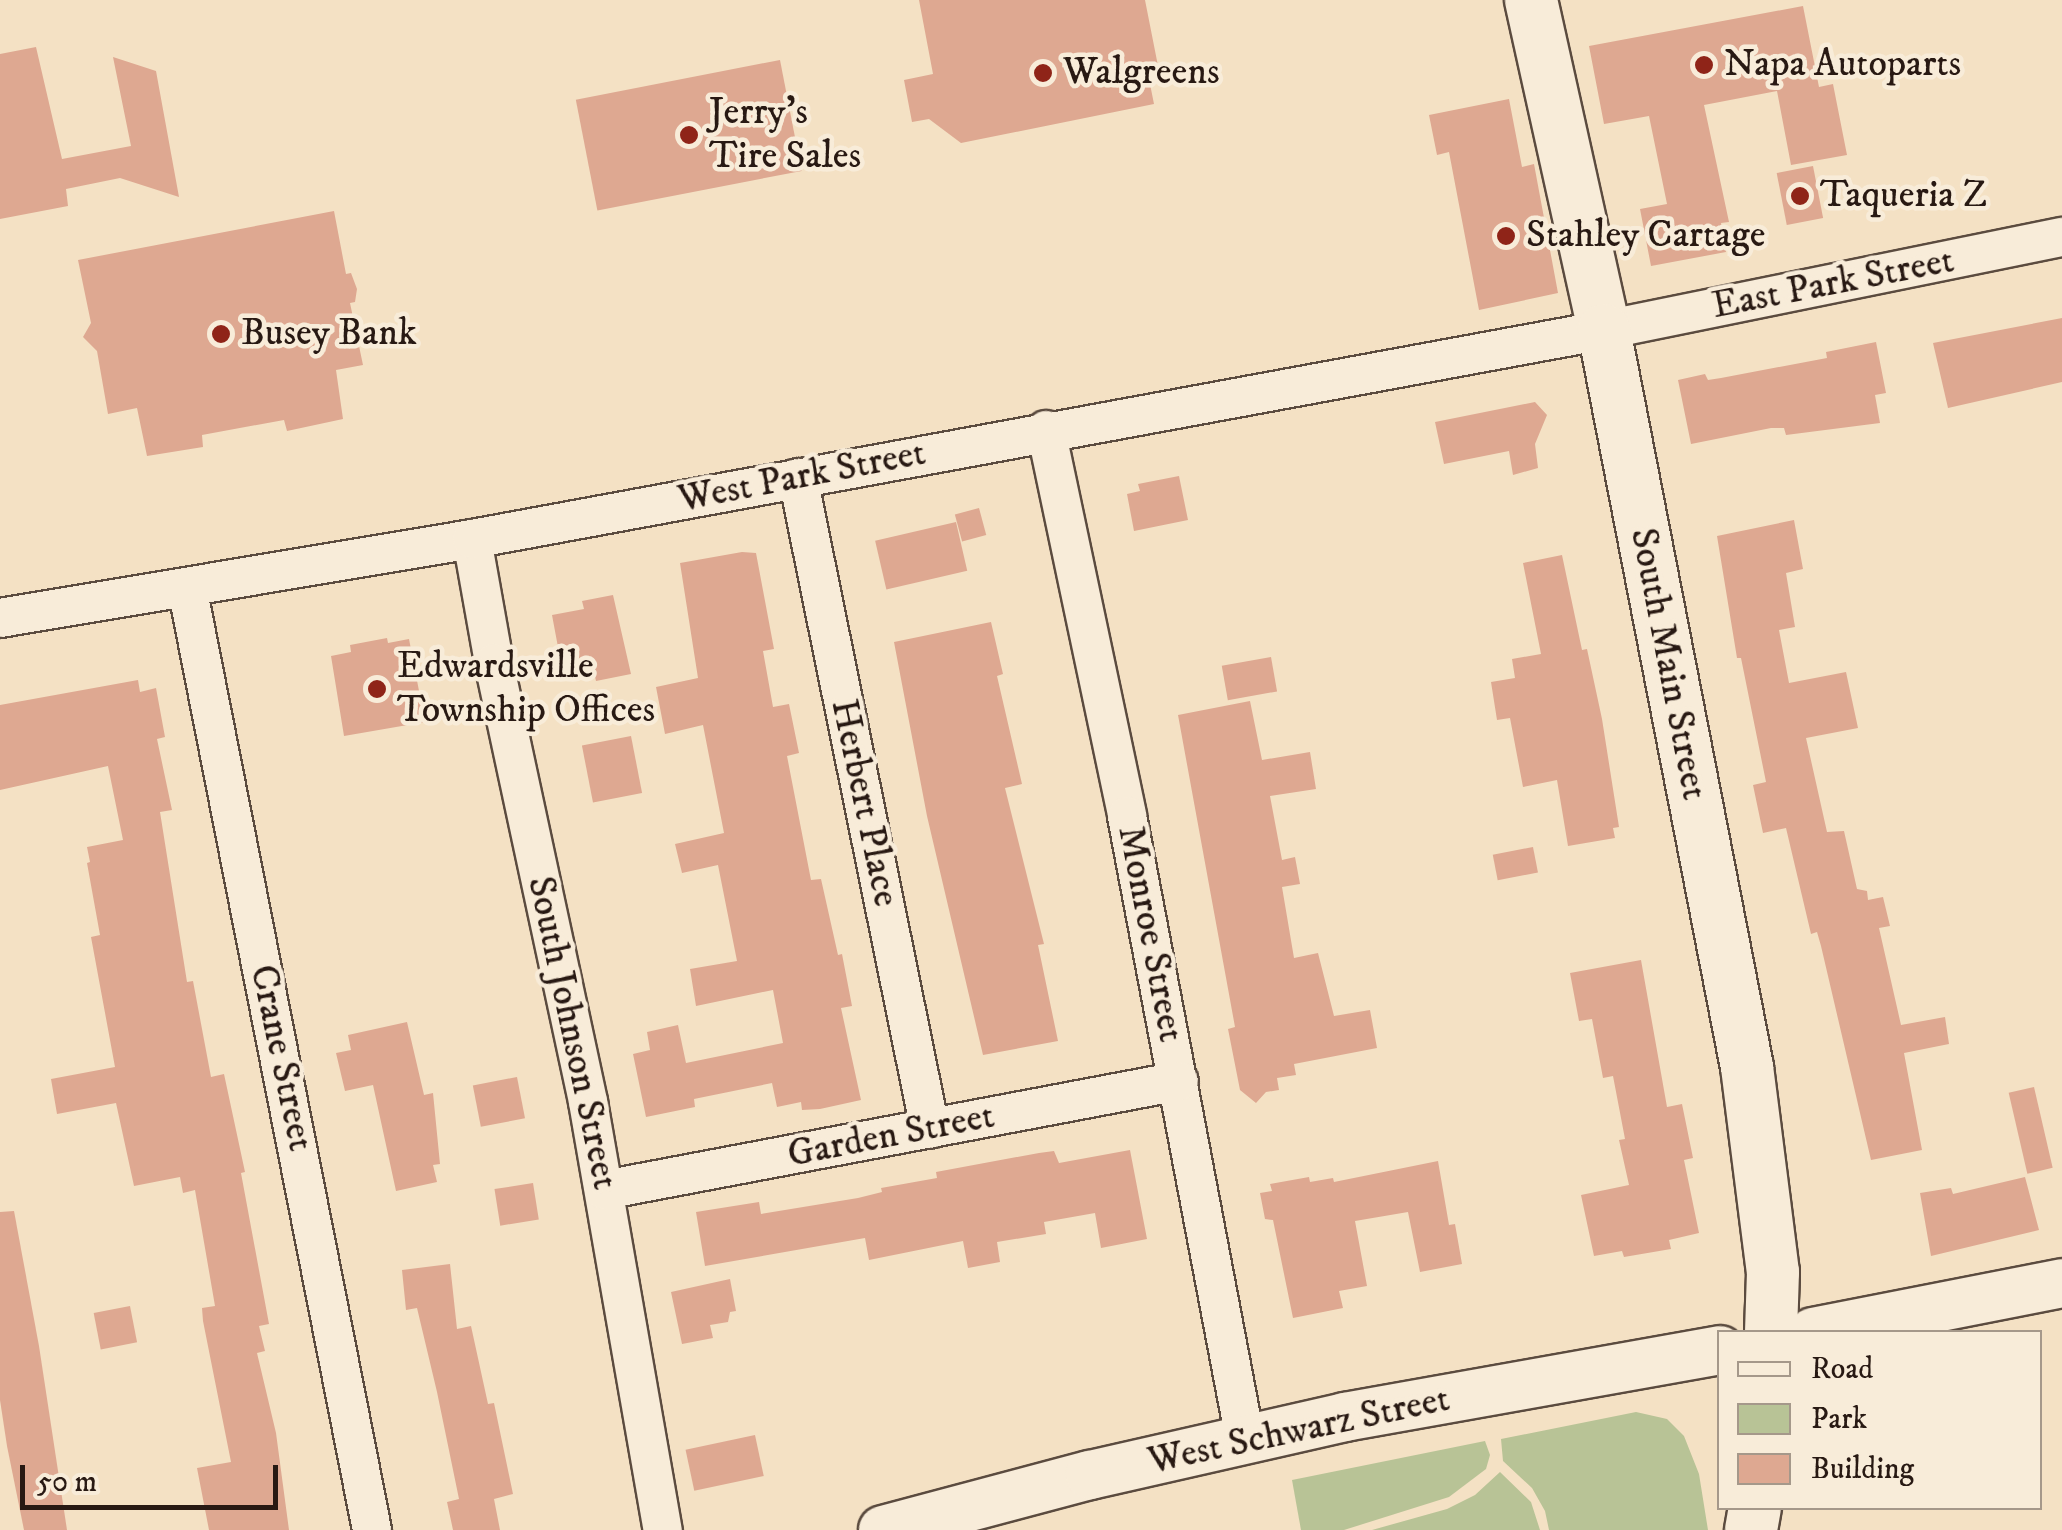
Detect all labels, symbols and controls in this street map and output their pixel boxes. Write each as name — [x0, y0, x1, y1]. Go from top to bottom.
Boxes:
place label: Napa Autoparts — [1724, 42, 1961, 88]
place label: Walgreens — [1063, 50, 1220, 96]
marker: Napa Autoparts — [1693, 54, 1715, 76]
marker: Walgreens — [1032, 62, 1054, 84]
place label: Jerry's Tire Sales — [709, 90, 861, 180]
marker: Jerry's Tire Sales — [678, 124, 700, 146]
place label: Taqueria Z — [1820, 173, 1987, 219]
marker: Taqueria Z — [1789, 185, 1811, 207]
place label: Stahley Cartage — [1526, 213, 1765, 259]
marker: Stahley Cartage — [1495, 225, 1517, 247]
street label: East Park Street — [1708, 238, 1958, 330]
place label: Busey Bank — [241, 311, 417, 357]
marker: Busey Bank — [210, 323, 232, 345]
street label: West Park Street — [675, 431, 929, 523]
street label: South Main Street — [1619, 524, 1717, 804]
place label: Edwardsville Township Offices — [397, 644, 655, 734]
marker: Edwardsville Township Offices — [366, 678, 388, 700]
street label: Herbert Place — [820, 695, 908, 911]
street label: Monroe Street — [1107, 822, 1193, 1046]
street label: South Johnson Street — [517, 872, 627, 1194]
street label: Crane Street — [239, 961, 323, 1155]
street label: Garden Street — [784, 1094, 998, 1178]
legend — [1717, 1330, 2042, 1510]
text: Road — [1811, 1351, 1873, 1388]
street label: West Schwarz Street — [1144, 1377, 1454, 1485]
text: Park — [1811, 1401, 1867, 1438]
scale bar — [25, 1445, 282, 1507]
text: Building — [1811, 1451, 1914, 1488]
text: 50 m — [37, 1464, 97, 1501]

